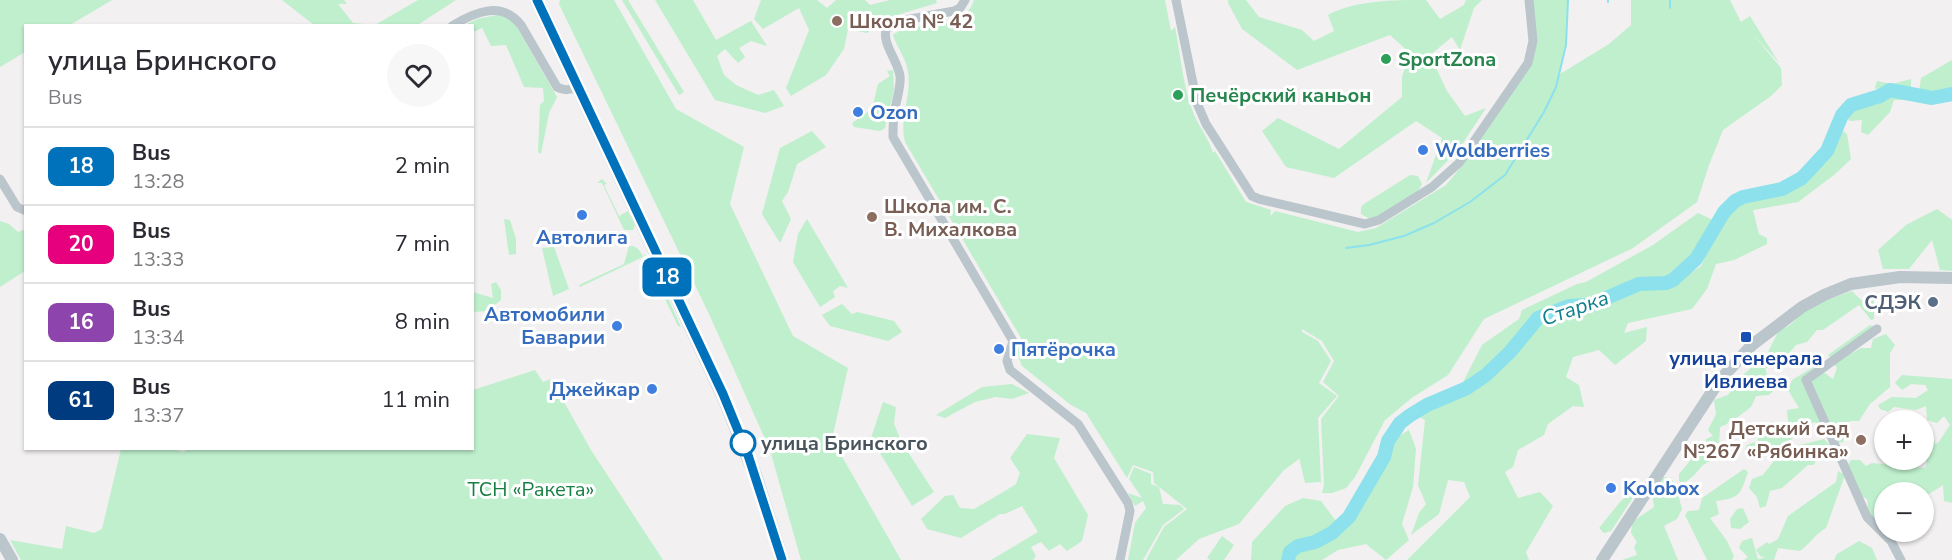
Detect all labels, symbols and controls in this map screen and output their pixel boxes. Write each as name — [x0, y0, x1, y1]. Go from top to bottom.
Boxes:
place label: Школа № 42 — [849, 8, 973, 35]
marker: Школа № 42 — [830, 14, 844, 28]
text: улица Бринского — [48, 42, 277, 80]
button: heart — [387, 44, 450, 107]
place label: SportZona — [1398, 46, 1496, 73]
marker: SportZona — [1379, 52, 1393, 66]
place label: Печёрский каньон — [1190, 82, 1371, 109]
text: Bus — [48, 84, 82, 111]
marker: Печёрский каньон — [1171, 88, 1185, 102]
place label: Ozon — [870, 99, 918, 126]
marker: Ozon — [851, 105, 865, 119]
place label: Woldberries — [1435, 137, 1550, 164]
text: Bus — [132, 138, 171, 168]
marker: Woldberries — [1416, 143, 1430, 157]
text: 2 min — [395, 151, 450, 181]
text: 18 — [68, 152, 94, 180]
text: 13:28 — [132, 168, 185, 195]
place label: Школа им. С. В. Михалкова — [884, 193, 1017, 243]
marker: Автолига — [575, 208, 589, 222]
marker: Школа им. С. В. Михалкова — [865, 210, 879, 224]
text: Bus — [132, 216, 171, 246]
place label: Автолига — [536, 224, 628, 251]
text: 7 min — [395, 229, 450, 259]
text: 20 — [68, 230, 94, 258]
text: 13:33 — [132, 246, 185, 273]
line badge: 18 — [640, 258, 694, 296]
text: 18 — [654, 263, 680, 291]
water label: Старка — [1538, 283, 1612, 333]
place label: СДЭК — [1864, 289, 1921, 316]
text: Bus — [132, 294, 171, 324]
marker: СДЭК — [1926, 295, 1940, 309]
place label: Автомобили Баварии — [484, 301, 605, 351]
text: 8 min — [395, 307, 450, 337]
text: 16 — [68, 308, 94, 336]
marker: Автомобили Баварии — [610, 319, 624, 333]
text: 13:34 — [132, 324, 185, 351]
marker: улица генерала Ивлиева — [1739, 330, 1753, 344]
place label: Пятёрочка — [1011, 336, 1116, 363]
marker: Пятёрочка — [992, 342, 1006, 356]
place label: улица генерала Ивлиева — [1669, 345, 1823, 395]
text: Bus — [132, 372, 171, 402]
place label: Джейкар — [550, 376, 640, 403]
marker: Джейкар — [645, 382, 659, 396]
text: 11 min — [382, 385, 450, 415]
text: 61 — [68, 386, 94, 414]
text: 13:37 — [132, 402, 185, 429]
map controls — [1874, 410, 1934, 542]
button: + — [1874, 410, 1934, 470]
place label: Детский сад №267 «Рябинка» — [1683, 415, 1849, 465]
marker: улица Бринского — [730, 430, 756, 456]
place label: улица Бринского — [761, 430, 928, 457]
marker: Детский сад №267 «Рябинка» — [1854, 433, 1868, 447]
place label: Kolobox — [1623, 475, 1701, 502]
park label: ТСН «Ракета» — [468, 476, 594, 503]
marker: Kolobox — [1604, 481, 1618, 495]
button: − — [1874, 482, 1934, 542]

